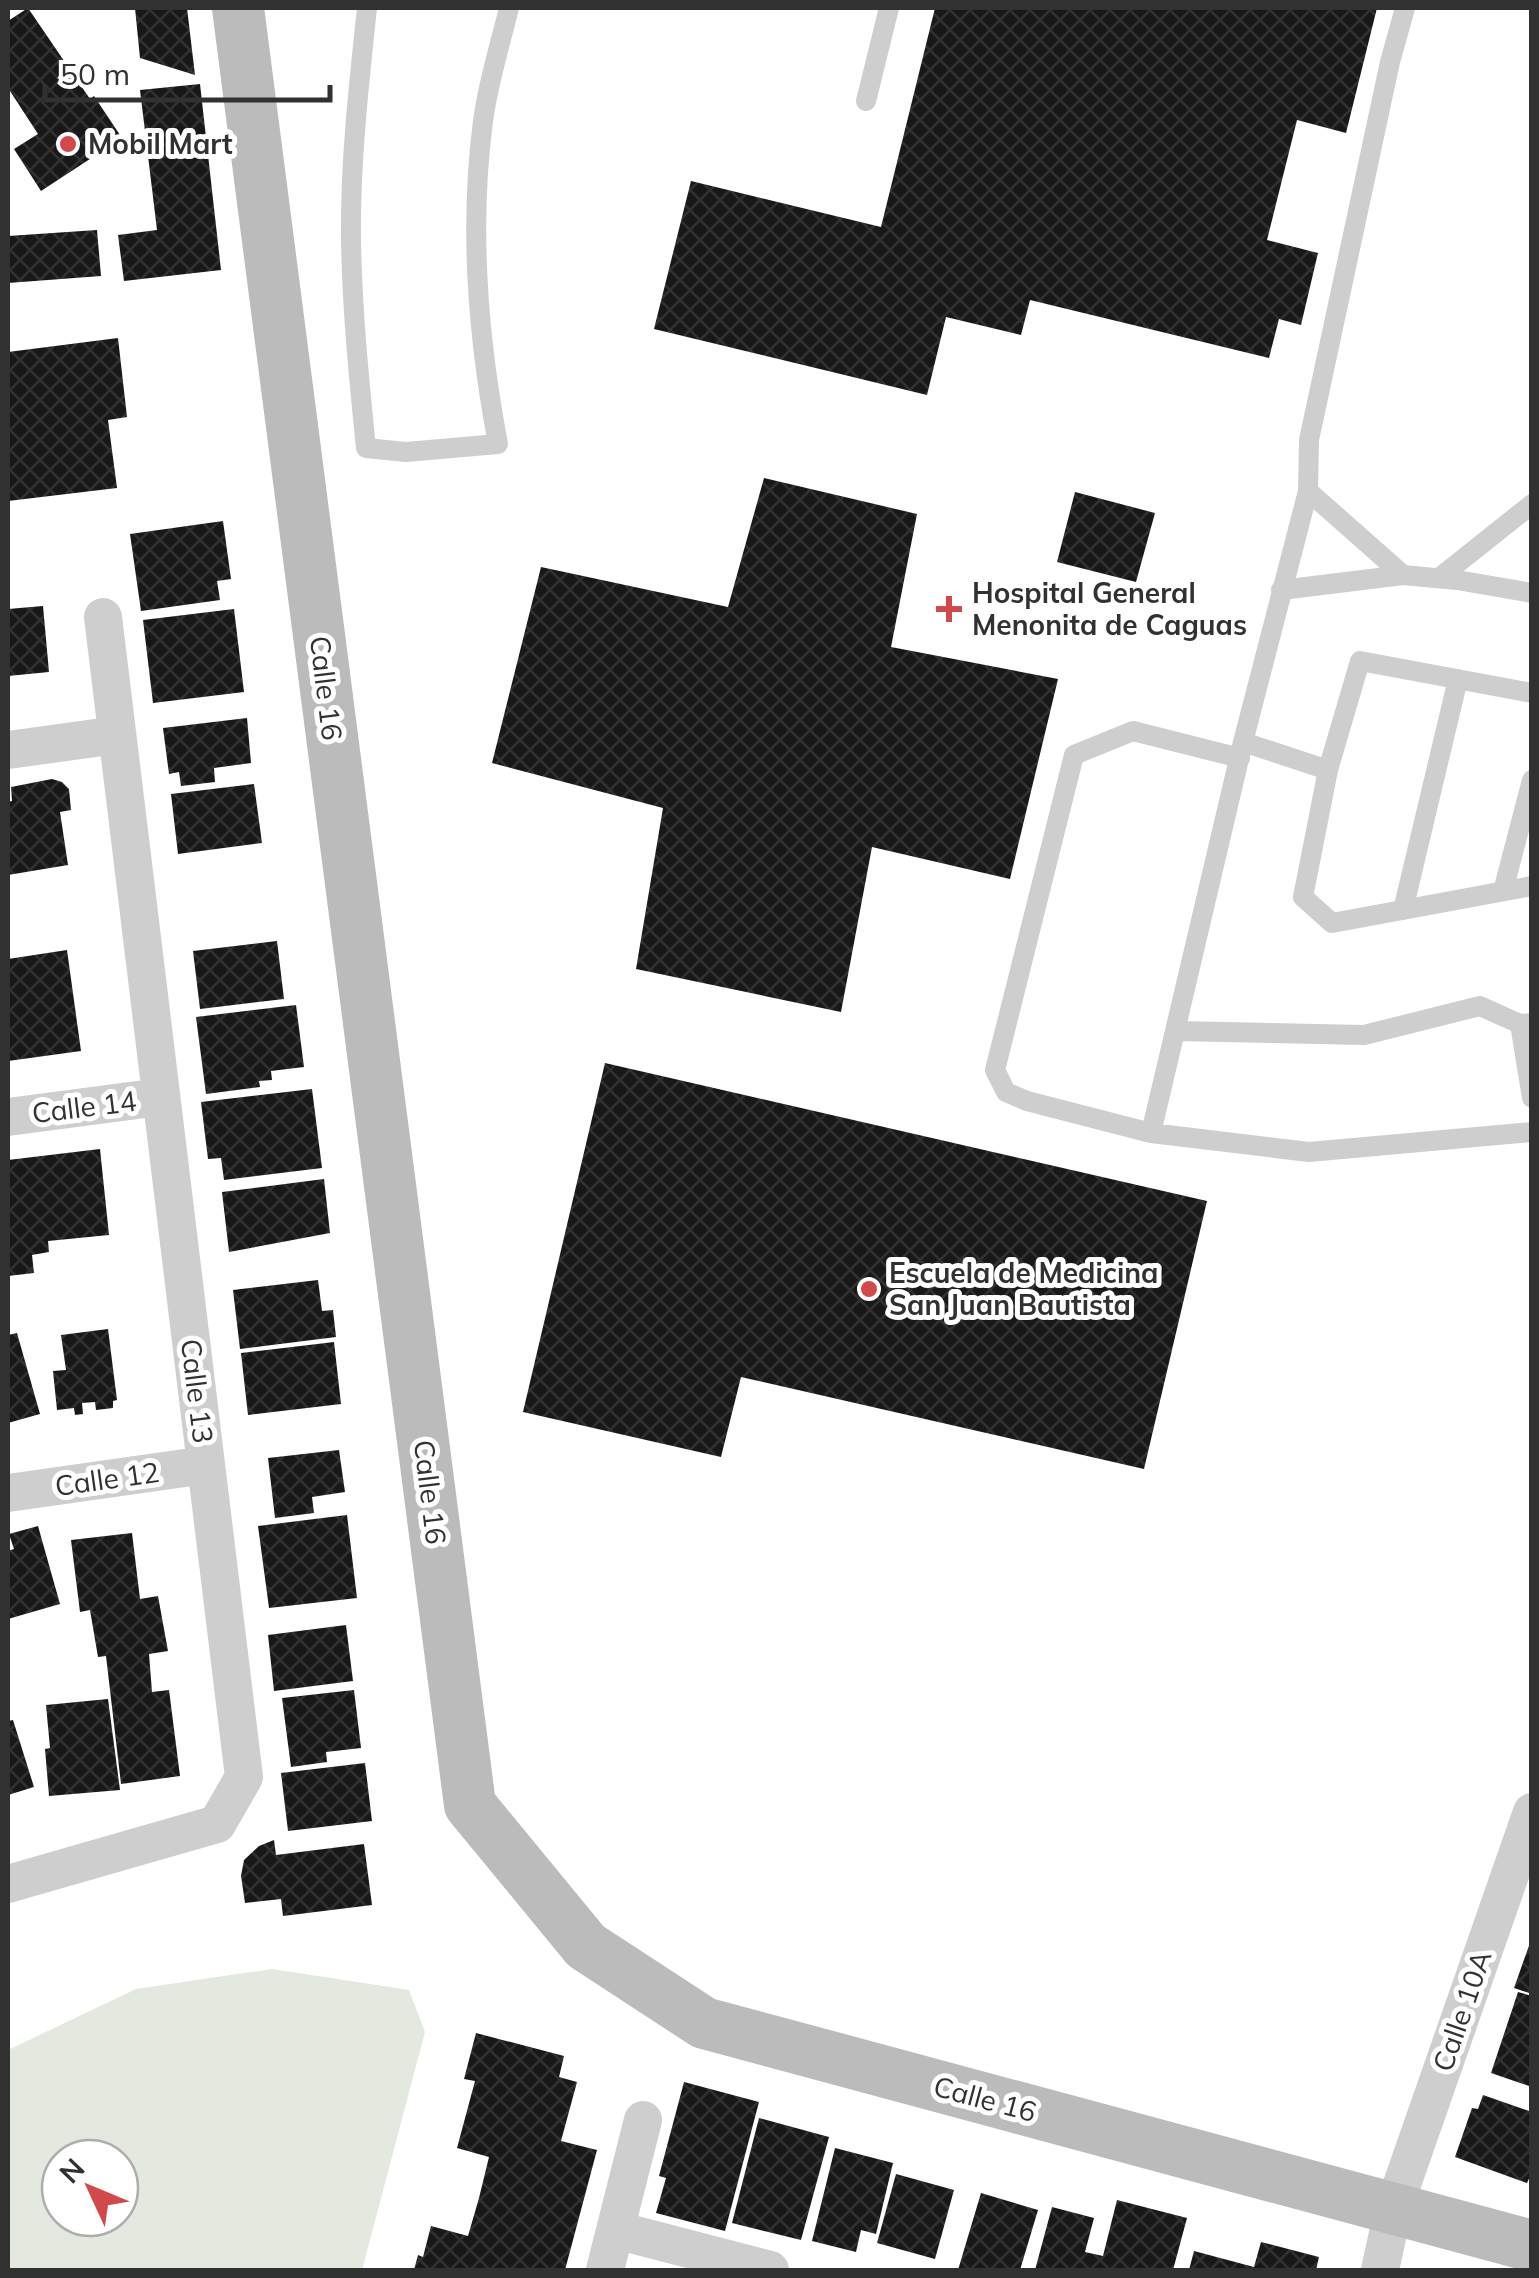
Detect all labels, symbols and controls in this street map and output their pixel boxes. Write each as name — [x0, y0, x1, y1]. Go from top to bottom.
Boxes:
scale bar — [45, 40, 330, 102]
text: 50 m — [60, 55, 130, 93]
place label: Mobil Mart — [88, 126, 233, 161]
marker: Mobil Mart — [57, 133, 79, 155]
place label: Hospital General Menonita de Caguas — [972, 575, 1247, 642]
marker: Hospital General Menonita de Caguas — [936, 596, 962, 622]
street label: Calle 16 — [303, 634, 350, 742]
street label: Calle 14 — [30, 1083, 138, 1130]
place label: Escuela de Medicina San Juan Bautista — [889, 1255, 1158, 1322]
marker: Escuela de Medicina San Juan Bautista — [858, 1278, 880, 1300]
street label: Calle 13 — [174, 1337, 221, 1445]
street label: Calle 16 — [407, 1438, 454, 1546]
street label: Calle 12 — [53, 1454, 161, 1503]
street label: Calle 10A — [1425, 1945, 1499, 2076]
street label: Calle 16 — [930, 2068, 1040, 2129]
north arrow — [40, 2138, 140, 2238]
text: N — [52, 2151, 92, 2190]

